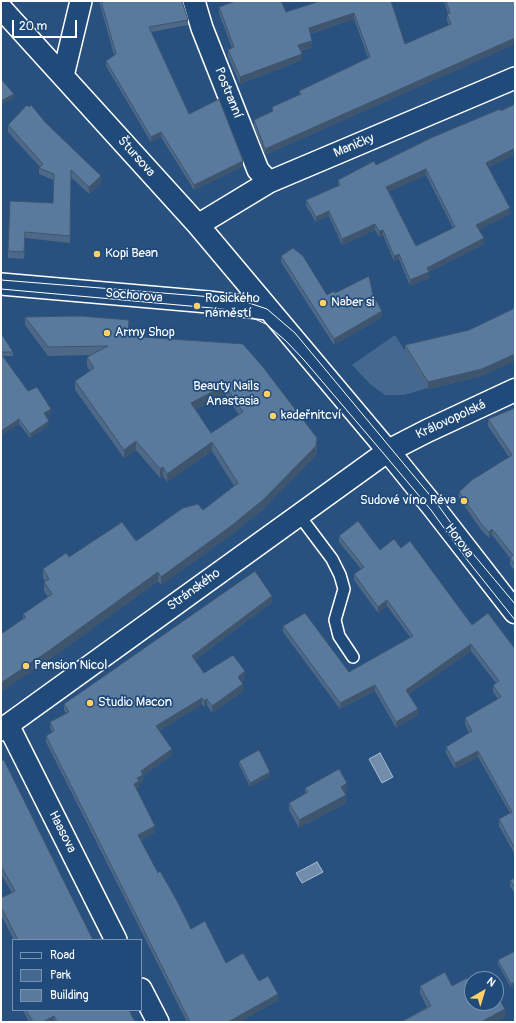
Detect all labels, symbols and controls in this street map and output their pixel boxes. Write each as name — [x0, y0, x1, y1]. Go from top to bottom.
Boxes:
scale bar — [14, 12, 79, 38]
text: 20 m — [19, 19, 47, 34]
street label: Postranní — [211, 65, 245, 121]
street label: Maničky — [331, 131, 377, 161]
street label: Štursova — [114, 134, 158, 180]
place label: Kopi Bean — [105, 246, 158, 262]
marker: Kopi Bean — [92, 249, 102, 259]
street label: Sochorova — [105, 286, 163, 306]
place label: Rosického náměstí — [205, 291, 260, 322]
place label: Naber si — [331, 295, 374, 311]
marker: Naber si — [318, 298, 328, 308]
marker: Rosického náměstí — [192, 301, 202, 311]
place label: Army Shop — [115, 325, 175, 341]
marker: Army Shop — [102, 328, 112, 338]
place label: Beauty Nails Anastasia — [193, 379, 259, 410]
marker: Beauty Nails Anastasia — [262, 389, 272, 399]
street label: Královopolská — [414, 397, 488, 443]
place label: kadeřnitcví — [281, 408, 341, 424]
marker: kadeřnitcví — [268, 411, 278, 421]
place label: Sudové víno Réva — [360, 493, 456, 509]
marker: Sudové víno Réva — [459, 496, 469, 506]
street label: Horova — [441, 521, 477, 561]
street label: Stránského — [164, 566, 224, 614]
place label: Pension Nicol — [34, 658, 107, 674]
marker: Pension Nicol — [21, 661, 31, 671]
place label: Studio Macon — [98, 695, 172, 711]
marker: Studio Macon — [85, 698, 95, 708]
street label: Haasova — [45, 808, 79, 856]
legend — [12, 939, 142, 1011]
text: Road — [50, 948, 75, 963]
text: Park — [50, 968, 71, 983]
north arrow — [464, 971, 504, 1011]
text: N — [484, 975, 498, 989]
text: Building — [50, 988, 89, 1003]

